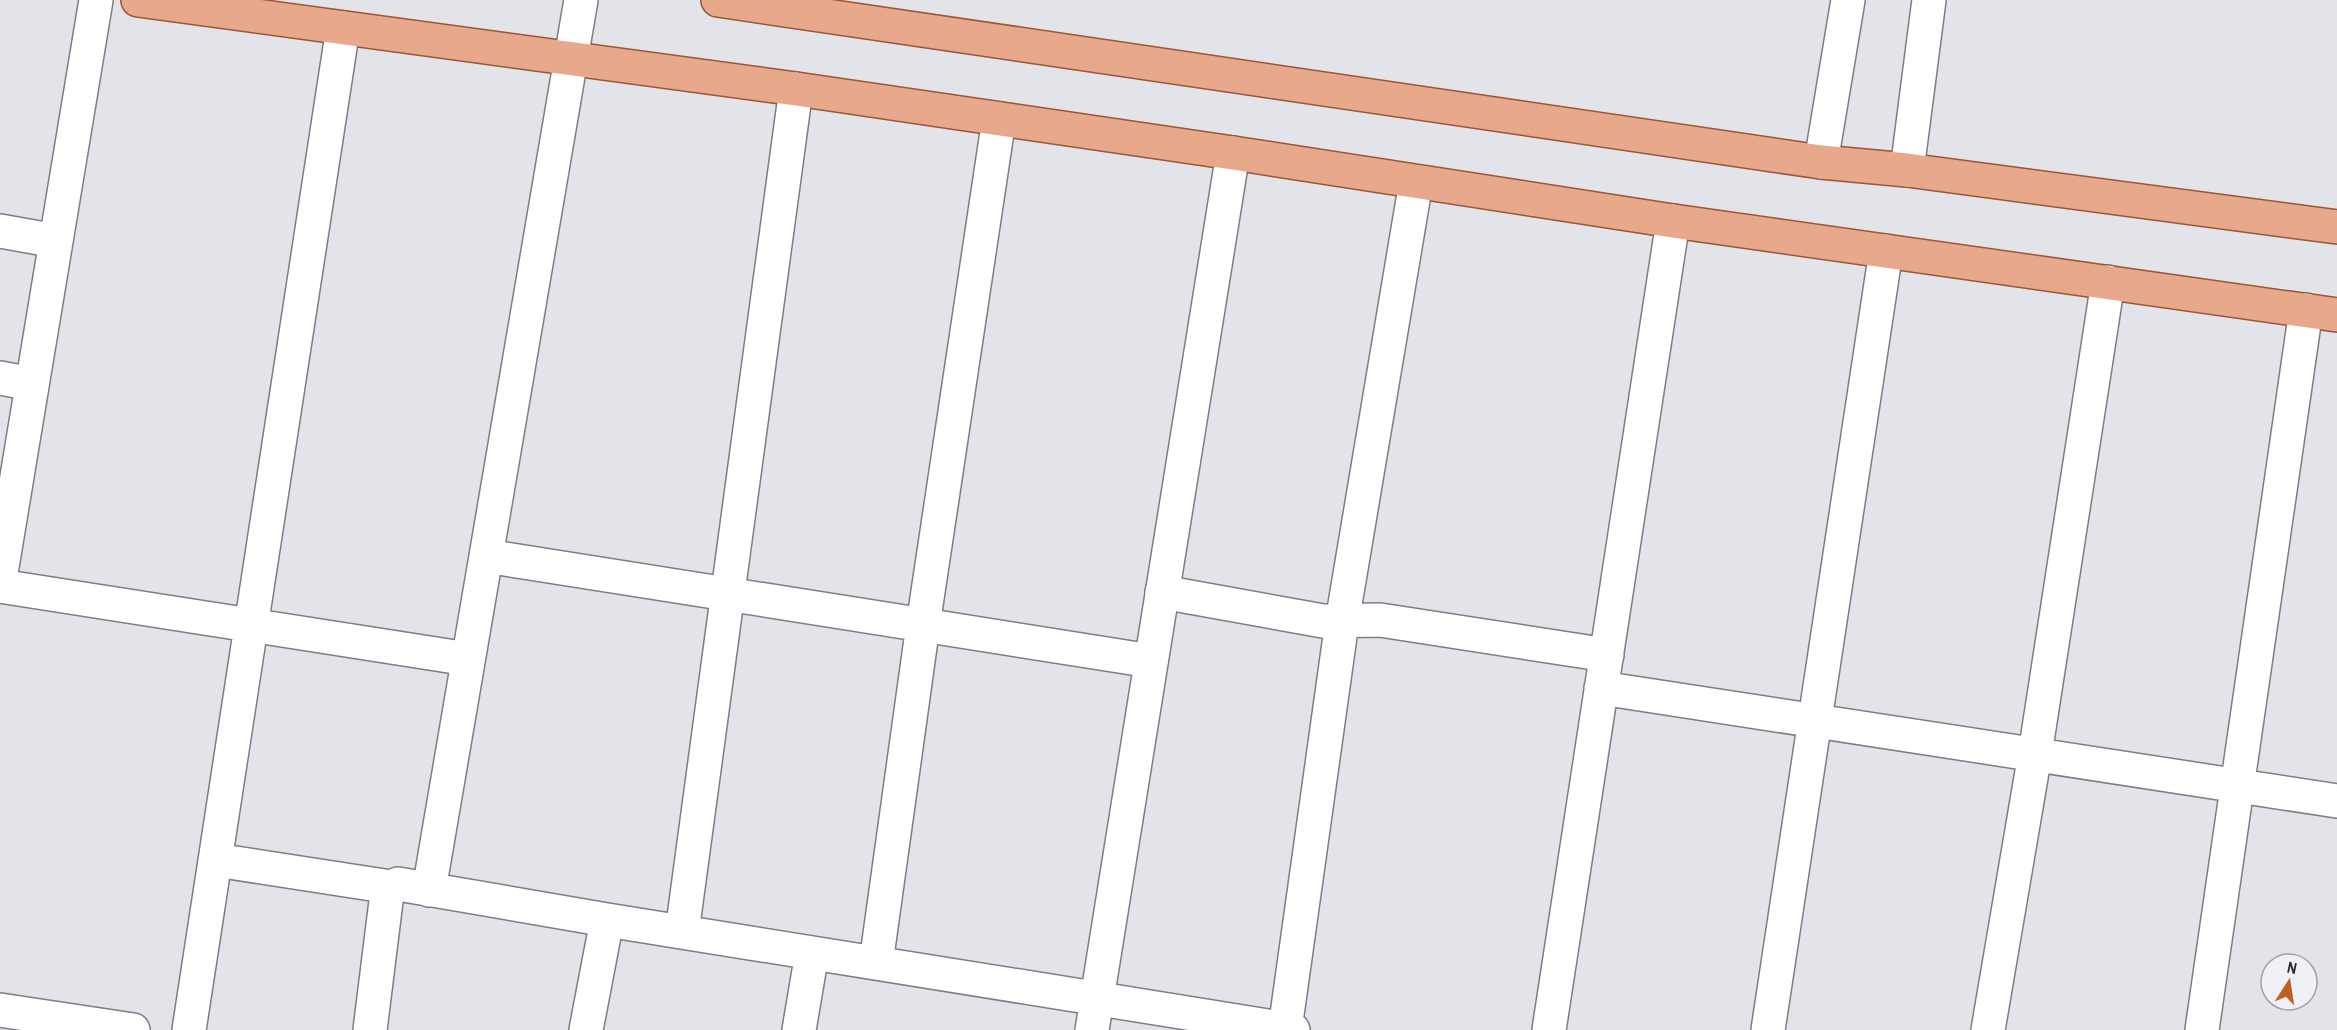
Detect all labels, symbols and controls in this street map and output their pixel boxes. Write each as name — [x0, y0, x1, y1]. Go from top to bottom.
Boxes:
north arrow — [2259, 952, 2319, 1012]
text: N — [2285, 956, 2299, 979]

